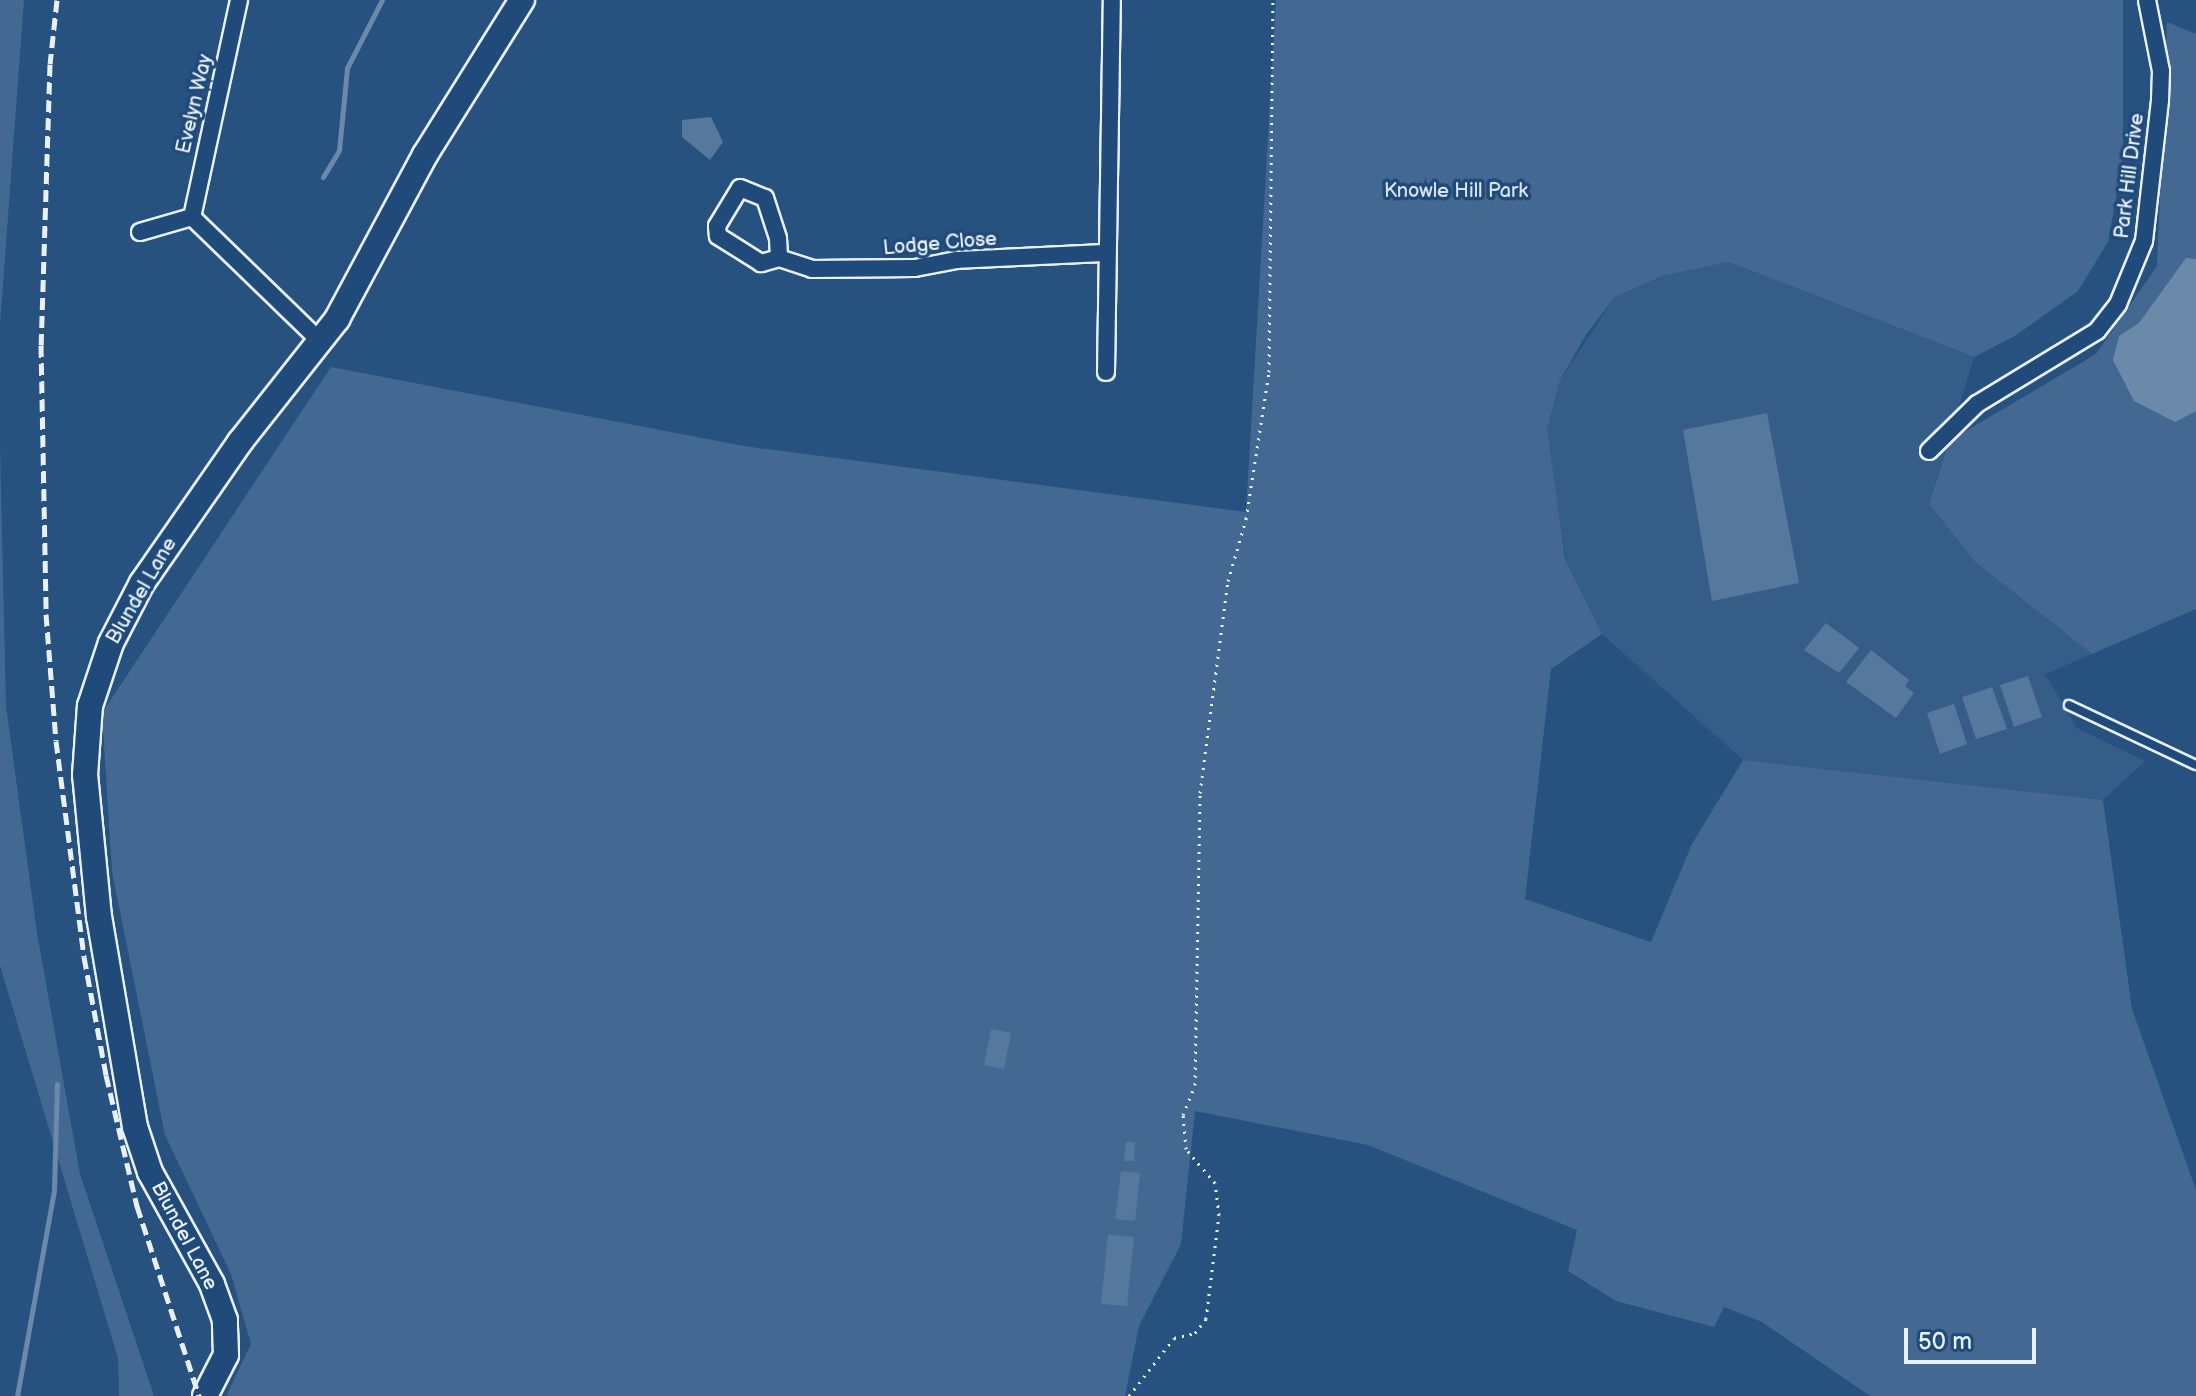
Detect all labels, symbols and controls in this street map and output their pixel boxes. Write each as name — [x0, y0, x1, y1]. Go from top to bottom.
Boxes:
street label: Evelyn Way — [172, 52, 218, 156]
street label: Park Hill Drive — [2110, 112, 2150, 240]
park label: Knowle Hill Park — [1384, 179, 1528, 203]
street label: Lodge Close — [882, 227, 998, 261]
street label: Blundel Lane — [102, 533, 182, 649]
street label: Blundel Lane — [145, 1178, 223, 1294]
scale bar — [1908, 1312, 2040, 1362]
text: 50 m — [1918, 1327, 1972, 1356]

